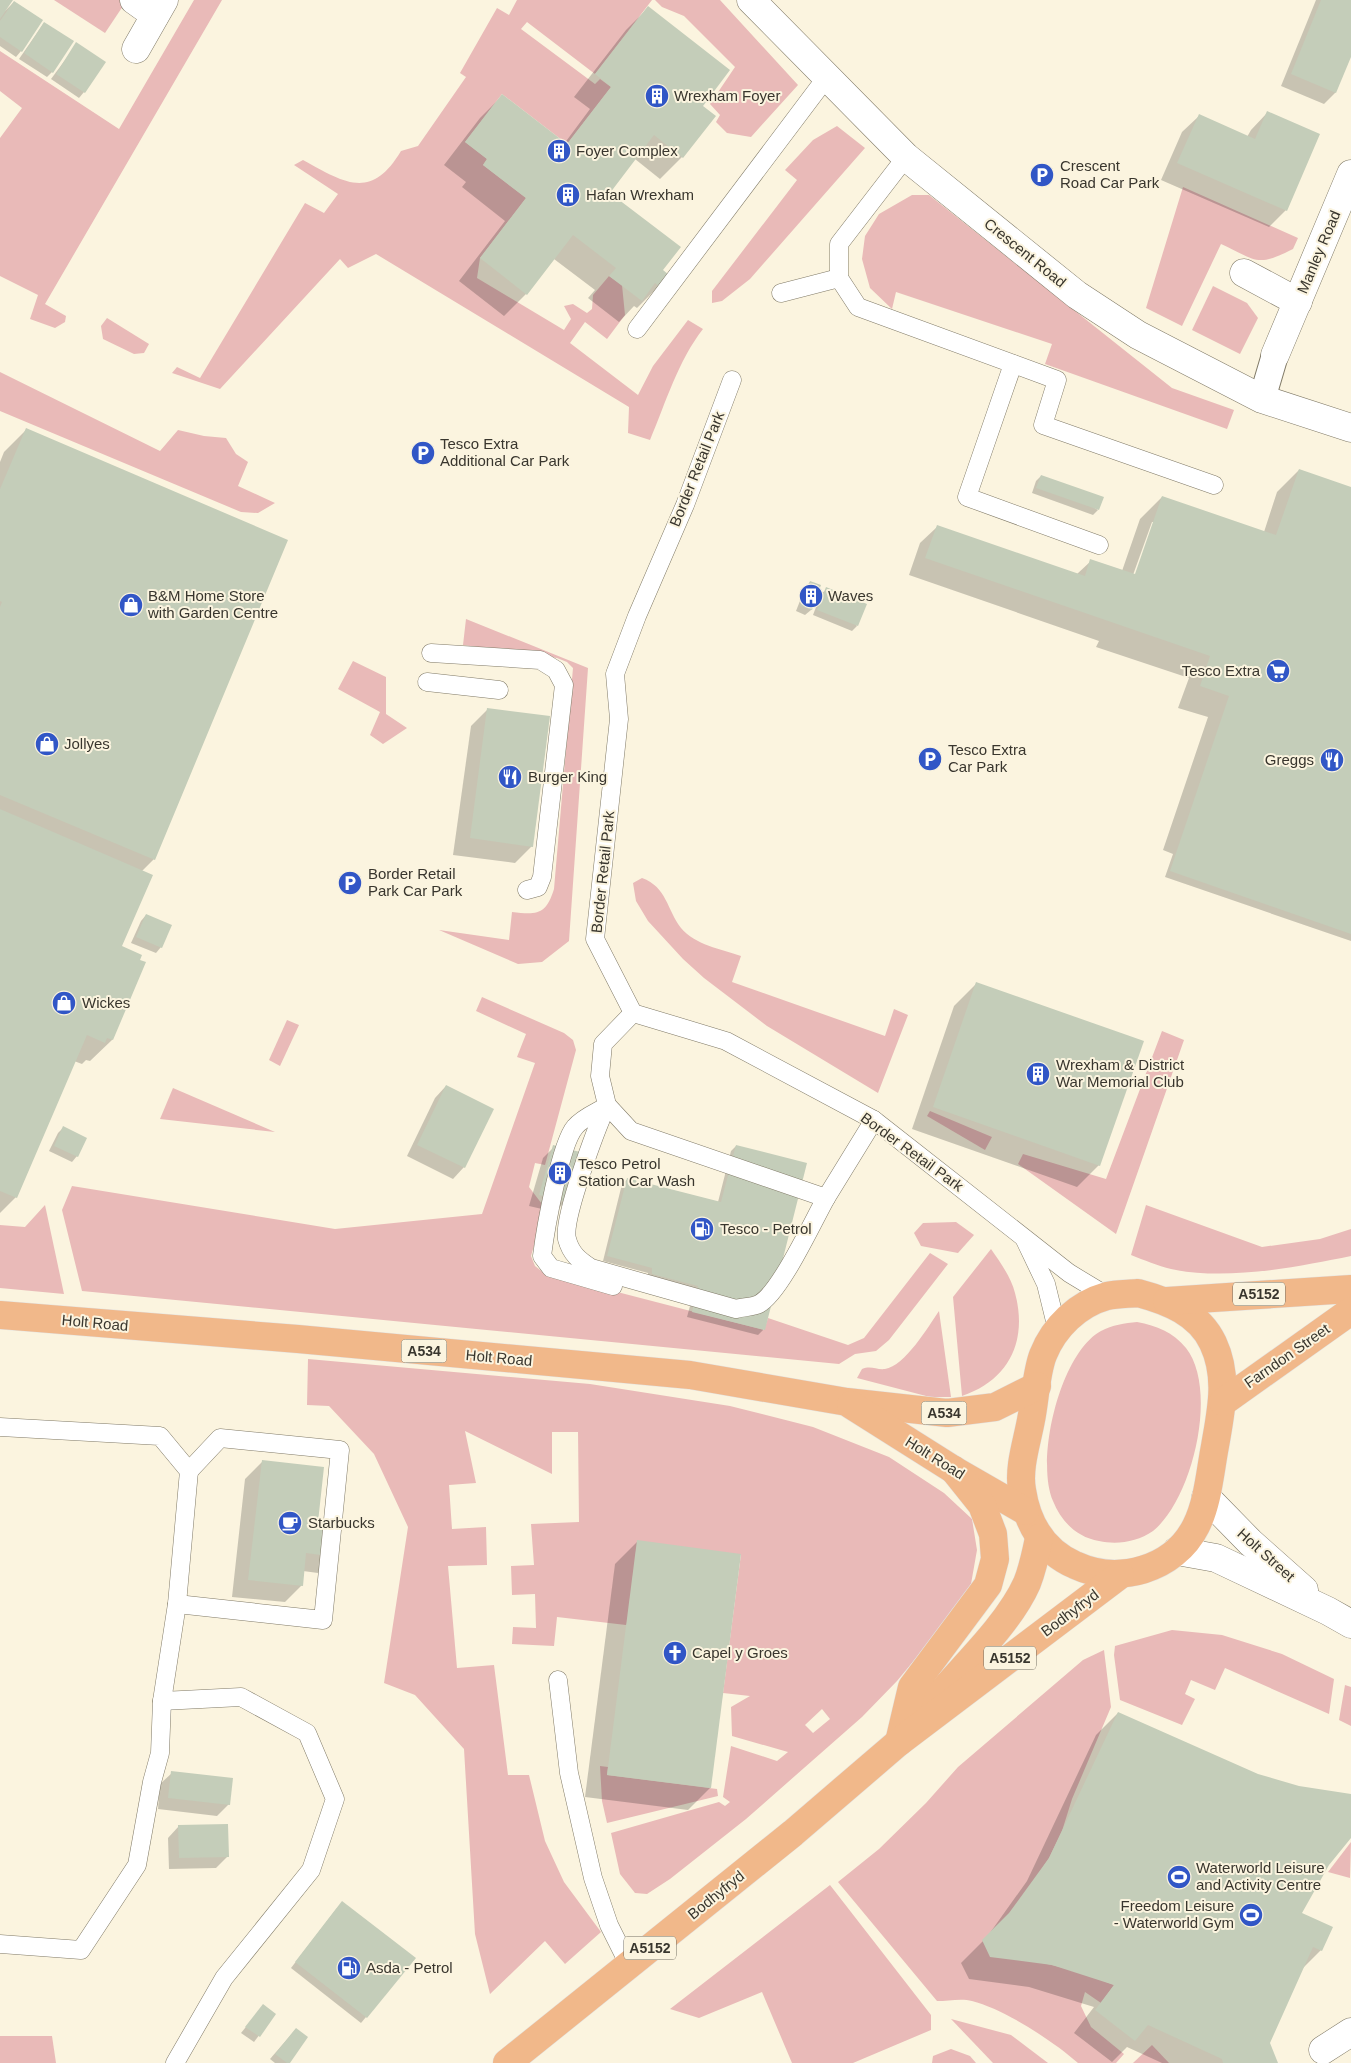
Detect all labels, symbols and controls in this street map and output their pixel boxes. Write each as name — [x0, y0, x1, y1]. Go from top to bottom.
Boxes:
building icon: Wrexham Foyer — [644, 83, 670, 109]
place label: Wrexham Foyer — [674, 87, 780, 104]
building icon: Foyer Complex — [546, 138, 572, 164]
place label: Foyer Complex — [576, 142, 678, 159]
place label: Crescent Road Car Park — [1060, 157, 1160, 191]
parking icon: Crescent Road Car Park — [1029, 162, 1055, 188]
building icon: Hafan Wrexham — [555, 182, 581, 208]
place label: Hafan Wrexham — [586, 186, 694, 203]
street label: Manley Road — [1293, 208, 1344, 296]
street label: Crescent Road — [981, 215, 1070, 291]
street label: Border Retail Park — [666, 408, 728, 529]
place label: Tesco Extra Additional Car Park — [440, 435, 570, 469]
parking icon: Tesco Extra Additional Car Park — [410, 440, 436, 466]
building icon: Waves — [798, 583, 824, 609]
place label: B&M Home Store with Garden Centre — [147, 587, 278, 621]
place label: Waves — [828, 587, 873, 604]
shop icon: B&M Home Store with Garden Centre — [118, 592, 144, 618]
supermarket icon: Tesco Extra — [1265, 658, 1291, 684]
place label: Tesco Extra — [1182, 662, 1261, 679]
shop icon: Jollyes — [34, 731, 60, 757]
place label: Jollyes — [64, 735, 110, 752]
place label: Tesco Extra Car Park — [948, 741, 1027, 775]
parking icon: Tesco Extra Car Park — [917, 746, 943, 772]
restaurant icon: Greggs — [1319, 747, 1345, 773]
place label: Greggs — [1265, 751, 1314, 768]
restaurant icon: Burger King — [497, 764, 523, 790]
place label: Burger King — [528, 768, 607, 785]
street label: Border Retail Park — [588, 810, 617, 934]
place label: Border Retail Park Car Park — [368, 865, 463, 899]
parking icon: Border Retail Park Car Park — [337, 870, 363, 896]
shop icon: Wickes — [51, 990, 77, 1016]
place label: Wickes — [82, 994, 130, 1011]
place label: Wrexham & District War Memorial Club — [1056, 1056, 1185, 1090]
building icon: Wrexham & District War Memorial Club — [1025, 1061, 1051, 1087]
street label: Border Retail Park — [858, 1109, 967, 1195]
place label: Tesco Petrol Station Car Wash — [578, 1155, 695, 1189]
building icon: Tesco Petrol Station Car Wash — [547, 1160, 573, 1186]
fuel station icon: Tesco - Petrol — [689, 1216, 715, 1242]
place label: Tesco - Petrol — [720, 1220, 812, 1237]
road number: A5152 — [1233, 1282, 1285, 1306]
street label: Holt Road — [61, 1311, 129, 1334]
street label: Farndon Street — [1241, 1319, 1333, 1391]
road number: A534 — [402, 1340, 446, 1362]
street label: Holt Road — [465, 1346, 533, 1369]
road number: A534 — [922, 1402, 966, 1425]
street label: Holt Road — [902, 1433, 968, 1482]
cafe icon: Starbucks — [277, 1510, 303, 1536]
place label: Starbucks — [308, 1514, 375, 1531]
street label: Holt Street — [1234, 1525, 1299, 1585]
street label: Bodhyfryd — [1038, 1585, 1102, 1640]
church icon: Capel y Groes — [662, 1640, 688, 1666]
place label: Capel y Groes — [692, 1644, 788, 1661]
road number: A5152 — [984, 1646, 1036, 1670]
place label: Waterworld Leisure and Activity Centre — [1196, 1859, 1325, 1893]
sports icon: Waterworld Leisure and Activity Centre — [1166, 1864, 1192, 1890]
street label: Bodhyfryd — [684, 1867, 747, 1922]
place label: Freedom Leisure - Waterworld Gym — [1114, 1897, 1234, 1931]
sports icon: Freedom Leisure - Waterworld Gym — [1238, 1902, 1264, 1928]
road number: A5152 — [624, 1936, 676, 1960]
fuel station icon: Asda - Petrol — [336, 1955, 362, 1981]
place label: Asda - Petrol — [366, 1959, 453, 1976]

